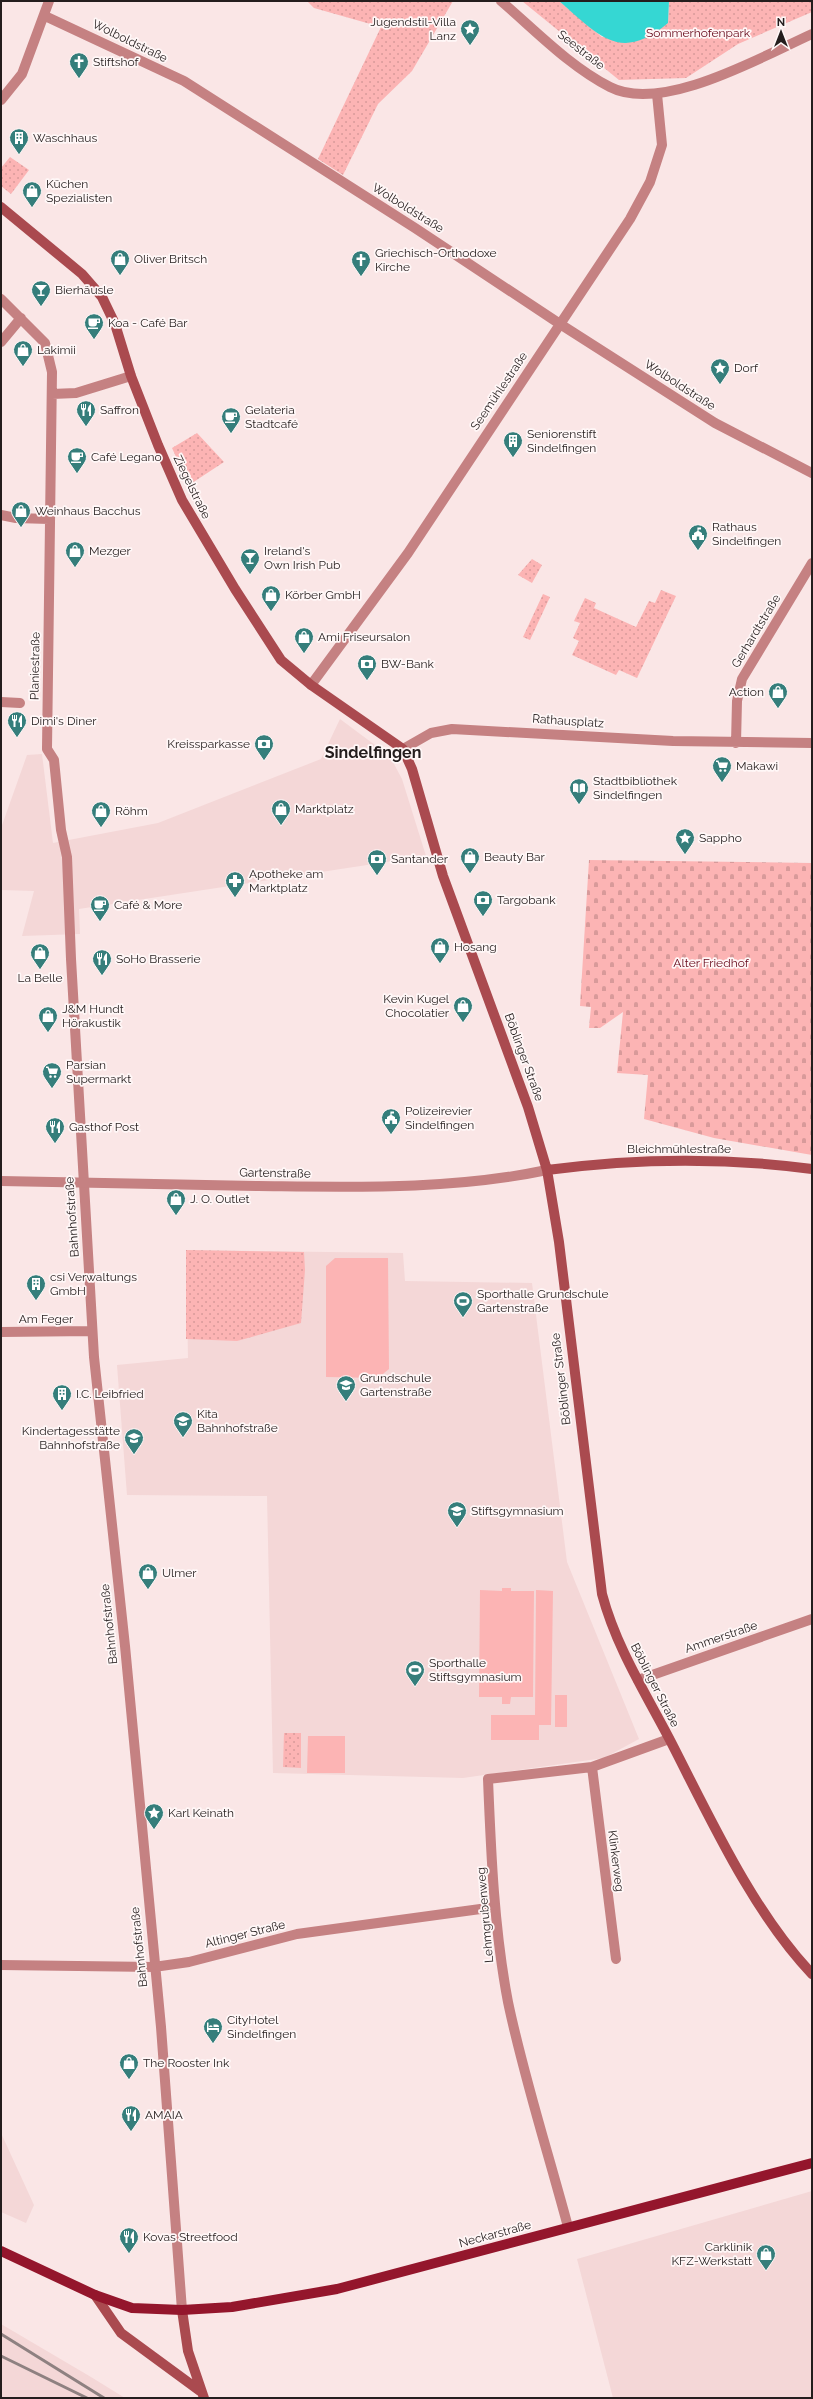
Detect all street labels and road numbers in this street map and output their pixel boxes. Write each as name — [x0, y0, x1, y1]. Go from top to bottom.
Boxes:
street label: Wolboldstraße — [90, 17, 170, 65]
street label: Seestraße — [555, 27, 607, 73]
street label: Wolboldstraße — [370, 180, 446, 236]
street label: Seemühlestraße — [468, 349, 530, 433]
street label: Wolboldstraße — [642, 357, 718, 413]
street label: Ziegelstraße — [171, 453, 213, 521]
street label: Gerhardtstraße — [729, 592, 783, 670]
street label: Planiestraße — [27, 632, 43, 700]
street label: Rathausplatz — [532, 712, 604, 730]
street label: Böblinger Straße — [502, 1011, 546, 1103]
street label: Bleichmühlestraße — [627, 1142, 731, 1156]
street label: Gartenstraße — [239, 1165, 311, 1181]
street label: Bahnhofstraße — [62, 1176, 82, 1258]
street label: Am Feger — [19, 1312, 74, 1326]
street label: Böblinger Straße — [548, 1332, 574, 1426]
street label: Bahnhofstraße — [98, 1583, 120, 1665]
street label: Ammerstraße — [683, 1618, 759, 1656]
street label: Böblinger Straße — [628, 1641, 682, 1729]
street label: Klinkerweg — [605, 1829, 627, 1893]
street label: Lehmgrubenweg — [474, 1867, 496, 1963]
street label: Bahnhofstraße — [128, 1906, 150, 1988]
street label: Altinger Straße — [204, 1917, 286, 1951]
street label: Neckarstraße — [457, 2218, 533, 2250]

